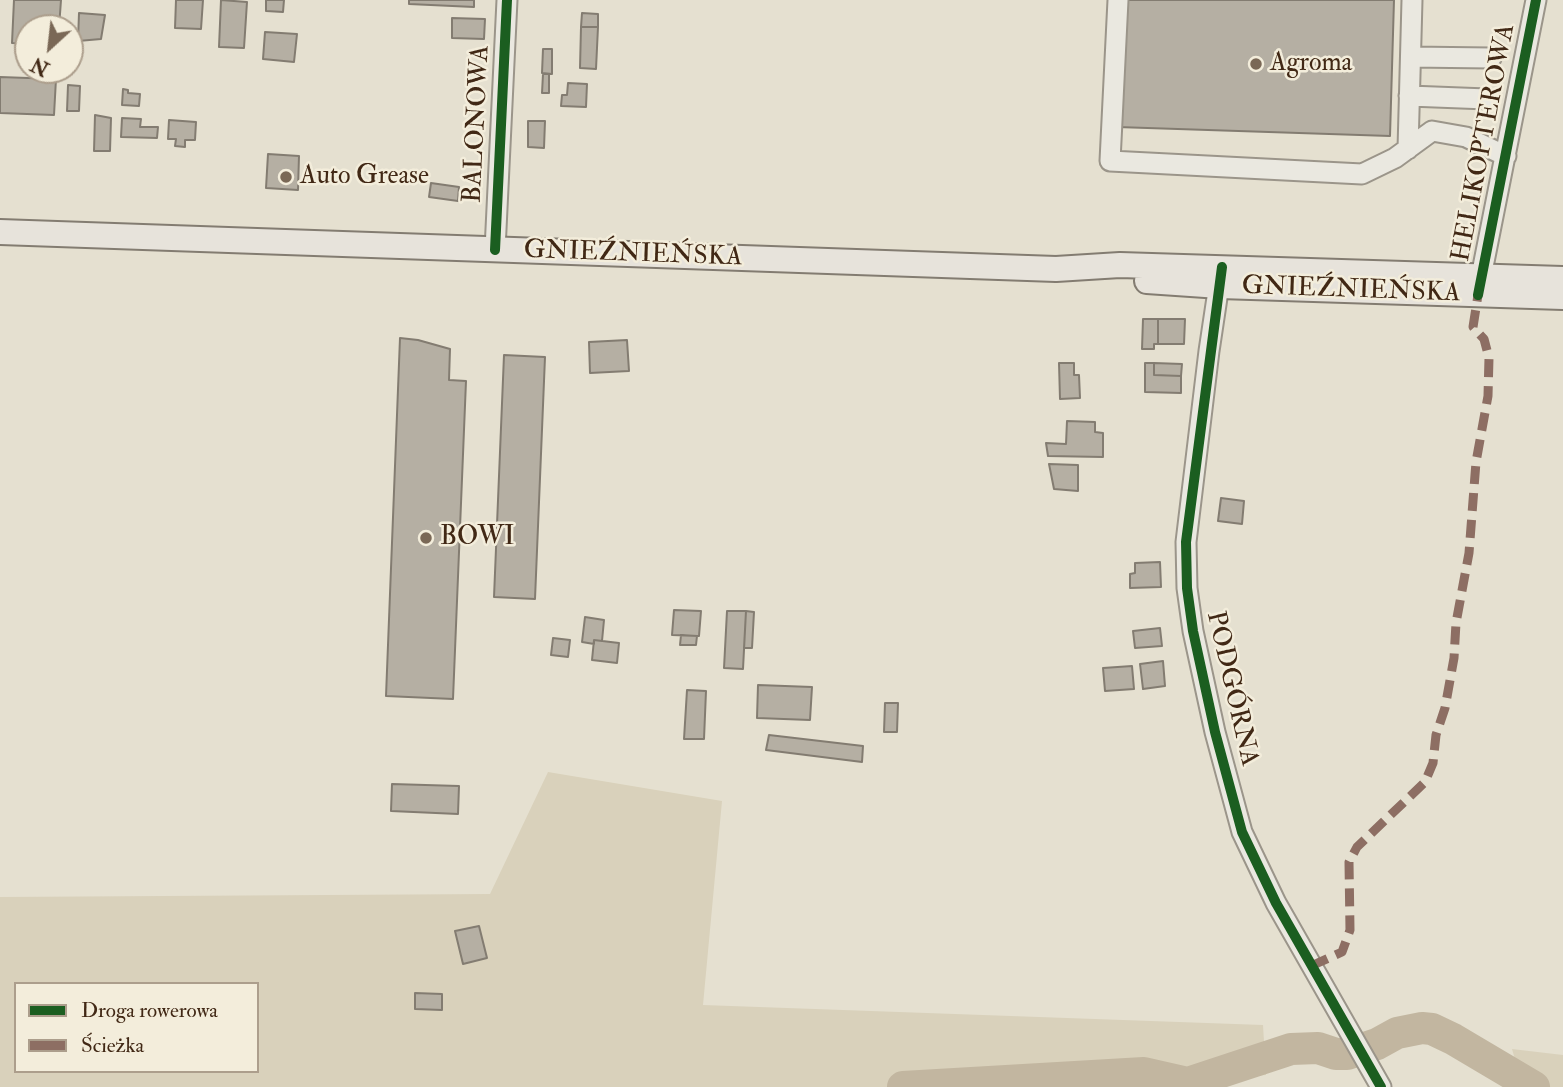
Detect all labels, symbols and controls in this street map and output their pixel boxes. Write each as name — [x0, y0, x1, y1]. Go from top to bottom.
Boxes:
north arrow — [14, 14, 84, 84]
street label: HELIKOPTEROWA — [1447, 22, 1523, 264]
street label: BALONOWA — [458, 44, 498, 204]
place label: Agroma — [1270, 48, 1352, 80]
text: N — [27, 51, 53, 80]
marker: Agroma — [1248, 56, 1264, 72]
place label: Auto Grease — [300, 161, 429, 193]
marker: Auto Grease — [278, 169, 294, 185]
street label: GNIEŹNIEŃSKA — [523, 236, 743, 274]
street label: GNIEŹNIEŃSKA — [1241, 272, 1461, 310]
place label: BOWI — [440, 522, 514, 554]
marker: BOWI — [418, 530, 434, 546]
street label: PODGÓRNA — [1198, 609, 1264, 769]
legend — [14, 982, 259, 1073]
text: Droga rowerowa — [81, 997, 218, 1024]
text: Ścieżka — [81, 1032, 144, 1059]

